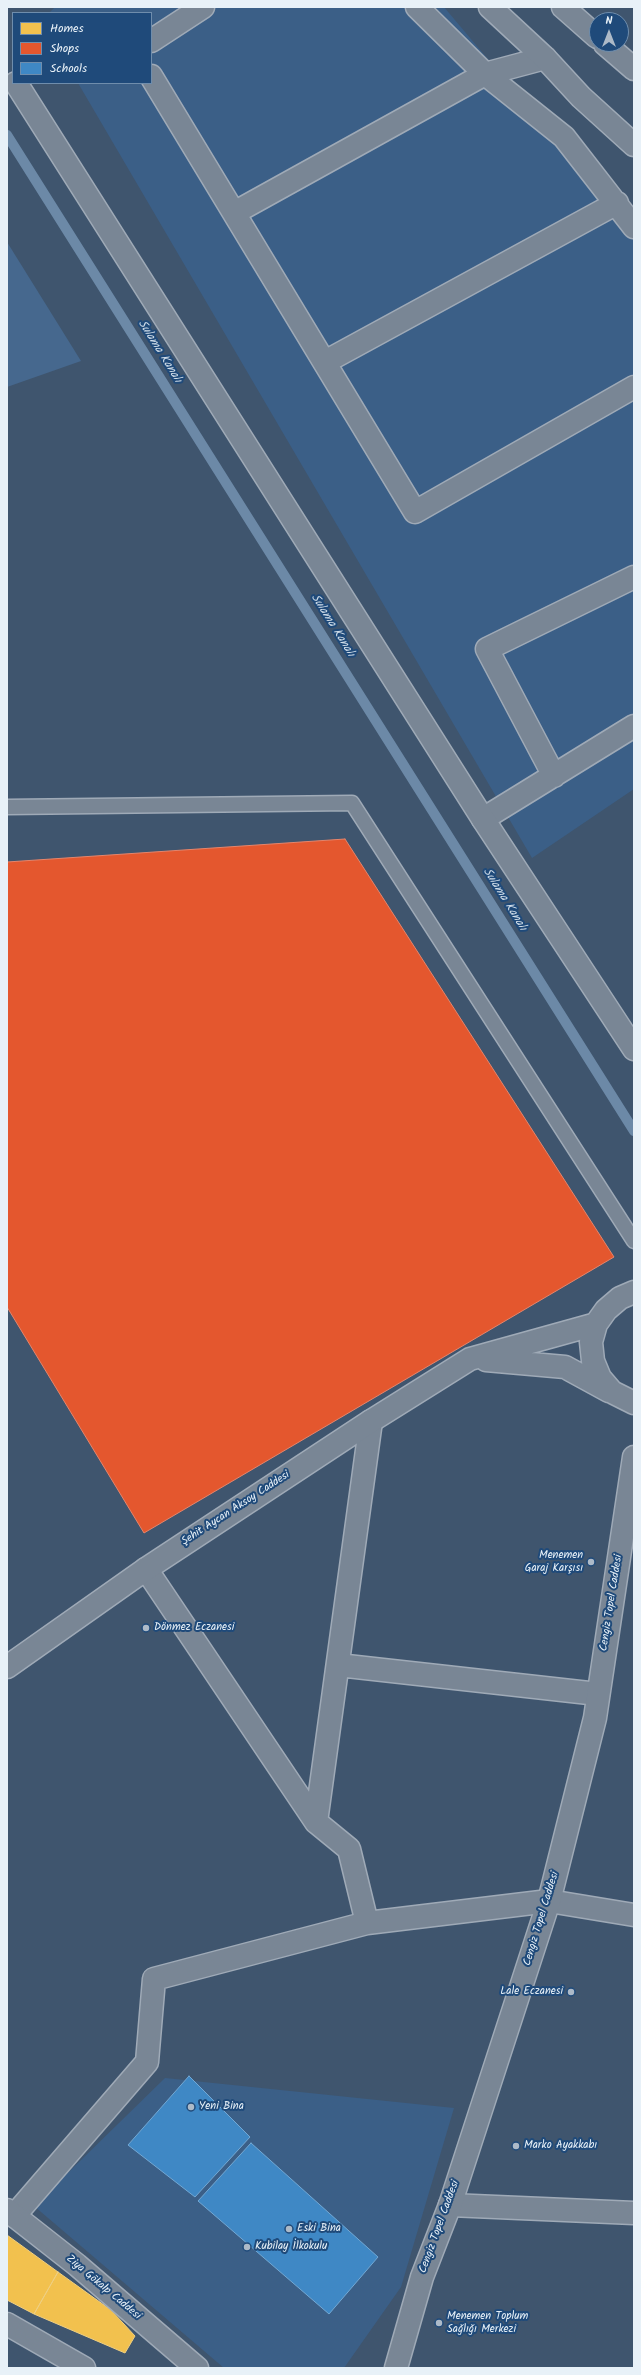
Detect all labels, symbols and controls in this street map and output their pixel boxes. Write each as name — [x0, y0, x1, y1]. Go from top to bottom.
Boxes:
legend — [12, 12, 152, 84]
north arrow — [589, 12, 629, 52]
text: N — [606, 12, 612, 30]
text: Homes — [50, 19, 84, 38]
text: Shops — [50, 39, 79, 58]
text: Schools — [50, 59, 87, 78]
water label: Sulama Kanalı — [134, 318, 184, 386]
water label: Sulama Kanalı — [307, 592, 357, 660]
water label: Sulama Kanalı — [479, 866, 529, 934]
street label: Şehit Aycan Aksoy Caddesi — [179, 1469, 293, 1549]
place label: Menemen Garaj Karşısı — [525, 1549, 583, 1575]
street label: Cengiz Topel Caddesi — [598, 1554, 626, 1652]
marker: Menemen Garaj Karşısı — [586, 1557, 596, 1567]
place label: Dönmez Eczanesi — [154, 1621, 234, 1635]
marker: Dönmez Eczanesi — [141, 1623, 151, 1633]
street label: Cengiz Topel Caddesi — [521, 1870, 563, 1968]
place label: Lale Eczanesi — [500, 1985, 563, 1999]
marker: Lale Eczanesi — [566, 1987, 576, 1997]
place label: Yeni Bina — [199, 2100, 244, 2114]
marker: Yeni Bina — [186, 2102, 196, 2112]
place label: Marko Ayakkabı — [524, 2139, 597, 2153]
marker: Marko Ayakkabı — [511, 2141, 521, 2151]
street label: Cengiz Topel Caddesi — [417, 2179, 463, 2275]
place label: Eski Bina — [297, 2222, 341, 2236]
marker: Eski Bina — [284, 2224, 294, 2234]
place label: Kubilay İlkokulu — [255, 2240, 327, 2254]
marker: Kubilay İlkokulu — [242, 2242, 252, 2252]
street label: Ziya Gökalp Caddesi — [63, 2253, 143, 2323]
place label: Menemen Toplum Sağlığı Merkezi — [447, 2310, 528, 2336]
marker: Menemen Toplum Sağlığı Merkezi — [434, 2318, 444, 2328]

